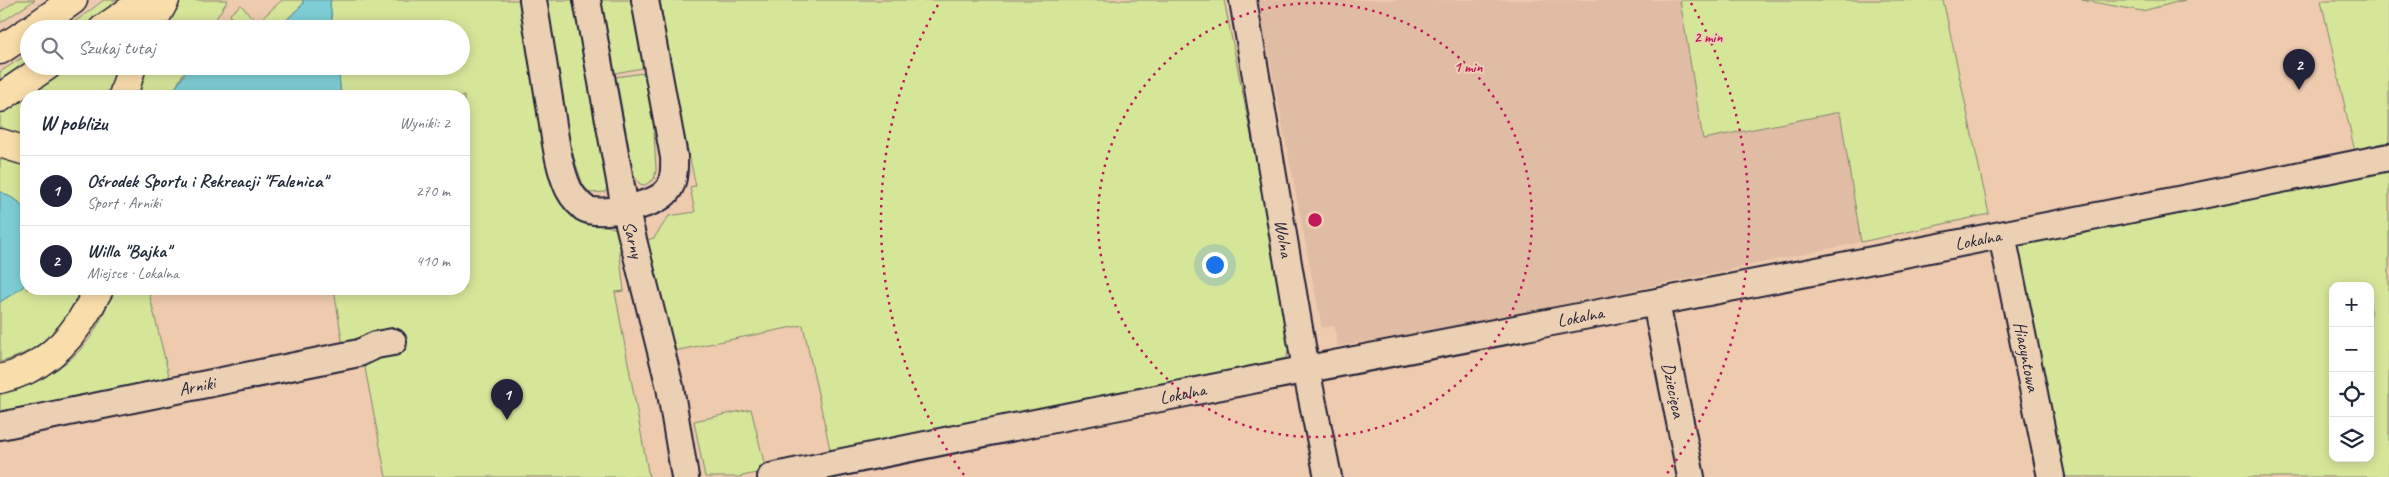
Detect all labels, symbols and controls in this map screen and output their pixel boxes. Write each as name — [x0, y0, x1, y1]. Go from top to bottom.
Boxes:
search box — [20, 20, 470, 75]
text: 2 min — [1694, 28, 1723, 47]
icon: search — [38, 34, 66, 62]
text: Szukaj tutaj — [78, 36, 155, 60]
pin: 2 — [2283, 49, 2315, 90]
text: 1 min — [1454, 58, 1483, 77]
text: W pobliżu — [40, 110, 107, 136]
text: Wyniki: 2 — [399, 113, 450, 133]
text: Ośrodek Sportu i Rekreacji "Falenica" — [87, 169, 327, 193]
text: 1 — [52, 181, 60, 201]
text: 270 m — [416, 181, 450, 201]
text: Sport · Arniki — [87, 193, 161, 213]
centre of rings — [1306, 211, 1324, 229]
street label: Wolna — [1270, 218, 1298, 261]
street label: Sarny — [618, 219, 649, 262]
street label: Lokalna — [1953, 224, 2004, 255]
text: Willa "Bajka" — [87, 239, 171, 263]
text: 2 — [52, 251, 60, 271]
text: 410 m — [416, 251, 450, 271]
your location — [1202, 252, 1228, 278]
text: Miejsce · Lokalna — [87, 263, 179, 283]
map controls — [2329, 282, 2374, 462]
button: + — [2329, 282, 2374, 327]
street label: Lokalna — [1555, 301, 1607, 332]
street label: Hiacyntowa — [2009, 320, 2045, 395]
button: − — [2329, 327, 2374, 372]
street label: Dziecięca — [1657, 361, 1690, 421]
street label: Arniki — [177, 371, 220, 400]
button: locate — [2329, 372, 2374, 417]
street label: Lokalna — [1158, 378, 1209, 409]
pin: 1 — [491, 379, 523, 420]
button: layers — [2329, 417, 2374, 462]

